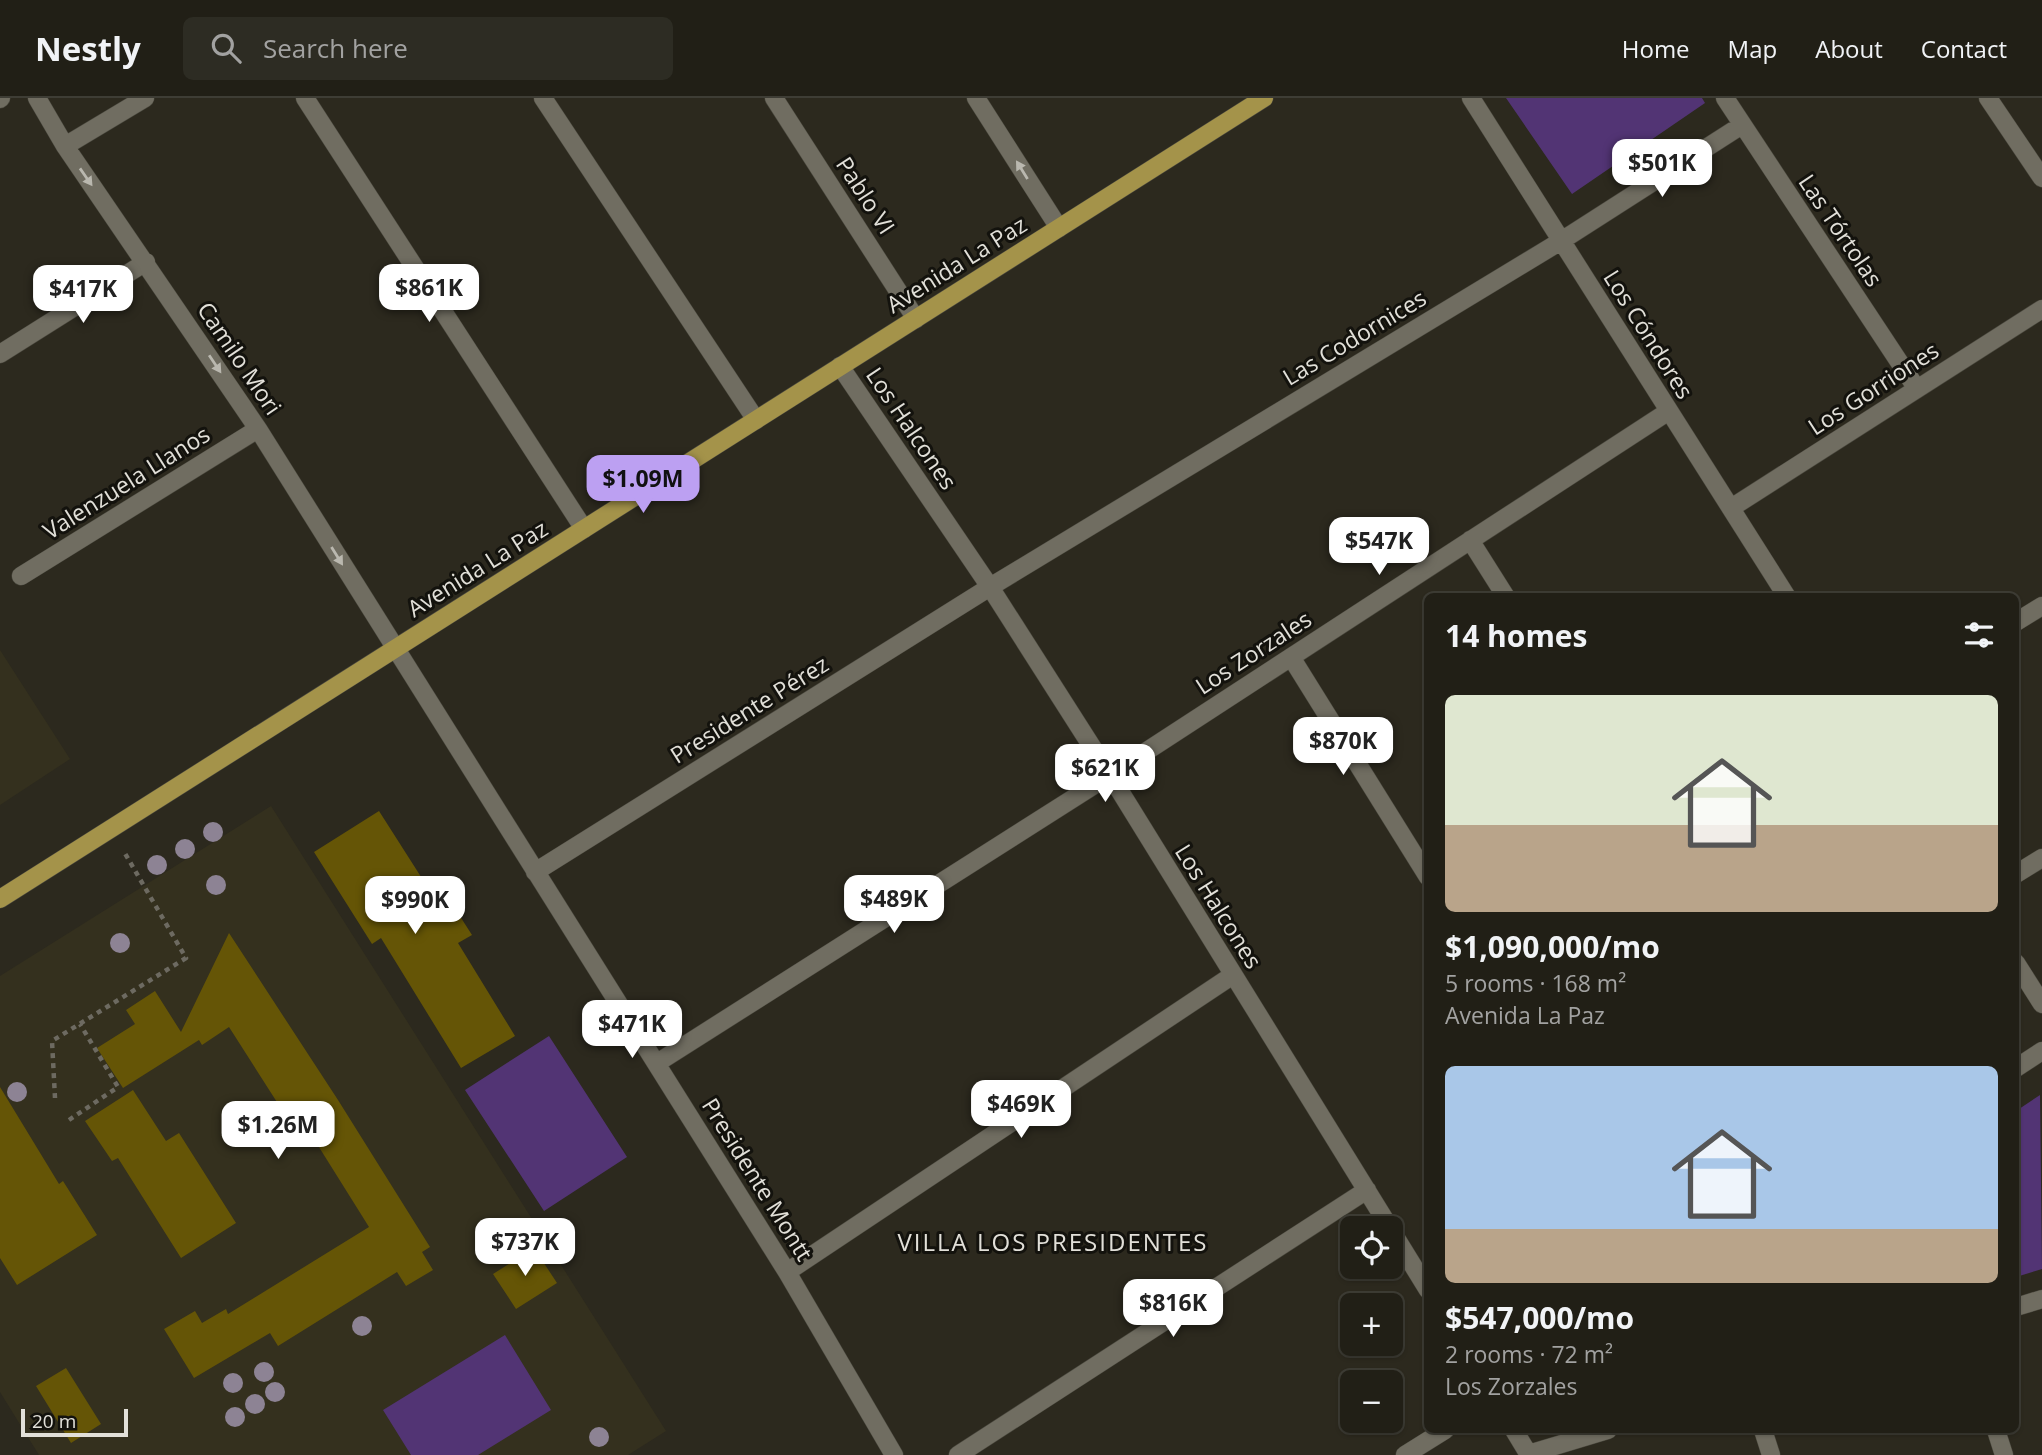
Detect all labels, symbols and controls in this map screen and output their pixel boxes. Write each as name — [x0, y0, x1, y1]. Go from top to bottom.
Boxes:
search box — [183, 17, 673, 80]
text: Nestly — [35, 26, 141, 71]
icon: search — [207, 29, 245, 67]
text: Search here — [263, 30, 408, 66]
text: Home — [1622, 32, 1690, 65]
text: Map — [1728, 32, 1777, 65]
text: About — [1815, 32, 1883, 65]
text: Contact — [1921, 32, 2007, 65]
pin: $501K — [1613, 140, 1711, 199]
text: $501K — [1628, 146, 1696, 178]
street label: Pablo VI — [829, 150, 903, 240]
one-way arrow — [1016, 160, 1029, 180]
one-way arrow — [79, 167, 92, 186]
street label: Las Tórtolas — [1792, 167, 1890, 293]
street label: Avenida La Paz — [880, 208, 1032, 320]
street label: Los Cóndores — [1597, 263, 1701, 405]
pin: $861K — [380, 264, 478, 324]
pin: $417K — [34, 266, 132, 325]
text: $861K — [395, 271, 463, 303]
text: $417K — [49, 272, 117, 304]
street label: Las Codornices — [1276, 282, 1432, 392]
street label: Camilo Mori — [190, 295, 290, 421]
street label: Los Gorriones — [1801, 334, 1945, 442]
one-way arrow — [208, 354, 221, 374]
street label: Los Halcones — [859, 361, 965, 495]
street label: Valenzuela Llanos — [36, 418, 216, 546]
pin: $1.09M — [586, 456, 700, 515]
text: $1.09M — [603, 462, 683, 494]
street label: Avenida La Paz — [401, 512, 553, 624]
pin: $547K — [1330, 518, 1428, 577]
text: $547K — [1345, 524, 1413, 556]
one-way arrow — [331, 546, 344, 566]
street label: Los Zorzales — [1189, 603, 1317, 701]
text: 14 homes — [1445, 615, 1588, 656]
icon: filters — [1960, 616, 1998, 654]
street label: Presidente Pérez — [664, 647, 834, 771]
pin: $870K — [1294, 718, 1392, 777]
text: $870K — [1309, 724, 1377, 756]
icon: home — [1659, 740, 1785, 866]
pin: $621K — [1056, 744, 1154, 804]
text: $621K — [1071, 751, 1139, 783]
street label: Los Halcones — [1168, 838, 1270, 974]
pin: $990K — [366, 876, 464, 936]
pin: $489K — [845, 876, 943, 935]
text: $489K — [860, 882, 928, 914]
text: $990K — [381, 883, 449, 915]
text: $1,090,000/mo — [1445, 926, 1660, 967]
text: 5 rooms · 168 m² — [1445, 967, 1626, 999]
text: Avenida La Paz — [1445, 999, 1605, 1031]
pin: $471K — [583, 1000, 681, 1060]
text: $471K — [598, 1007, 666, 1039]
pin: $469K — [972, 1080, 1070, 1140]
text: $469K — [987, 1087, 1055, 1119]
street label: Presidente Montt — [695, 1092, 821, 1266]
pin: $1.26M — [221, 1102, 335, 1161]
text: $1.26M — [238, 1108, 318, 1140]
icon: home — [1659, 1111, 1785, 1237]
map controls — [1340, 1216, 1403, 1433]
button: locate — [1340, 1216, 1403, 1279]
pin: $737K — [476, 1218, 574, 1278]
text: $737K — [491, 1225, 559, 1257]
district label: VILLA LOS PRESIDENTES — [897, 1225, 1209, 1258]
pin: $816K — [1124, 1280, 1222, 1339]
text: $816K — [1139, 1286, 1207, 1318]
button: + — [1340, 1293, 1403, 1356]
text: $547,000/mo — [1445, 1297, 1634, 1338]
text: 2 rooms · 72 m² — [1445, 1338, 1613, 1370]
button: − — [1340, 1370, 1403, 1433]
text: Los Zorzales — [1445, 1370, 1577, 1402]
scale bar — [21, 1406, 128, 1438]
text: 20 m — [32, 1408, 76, 1434]

